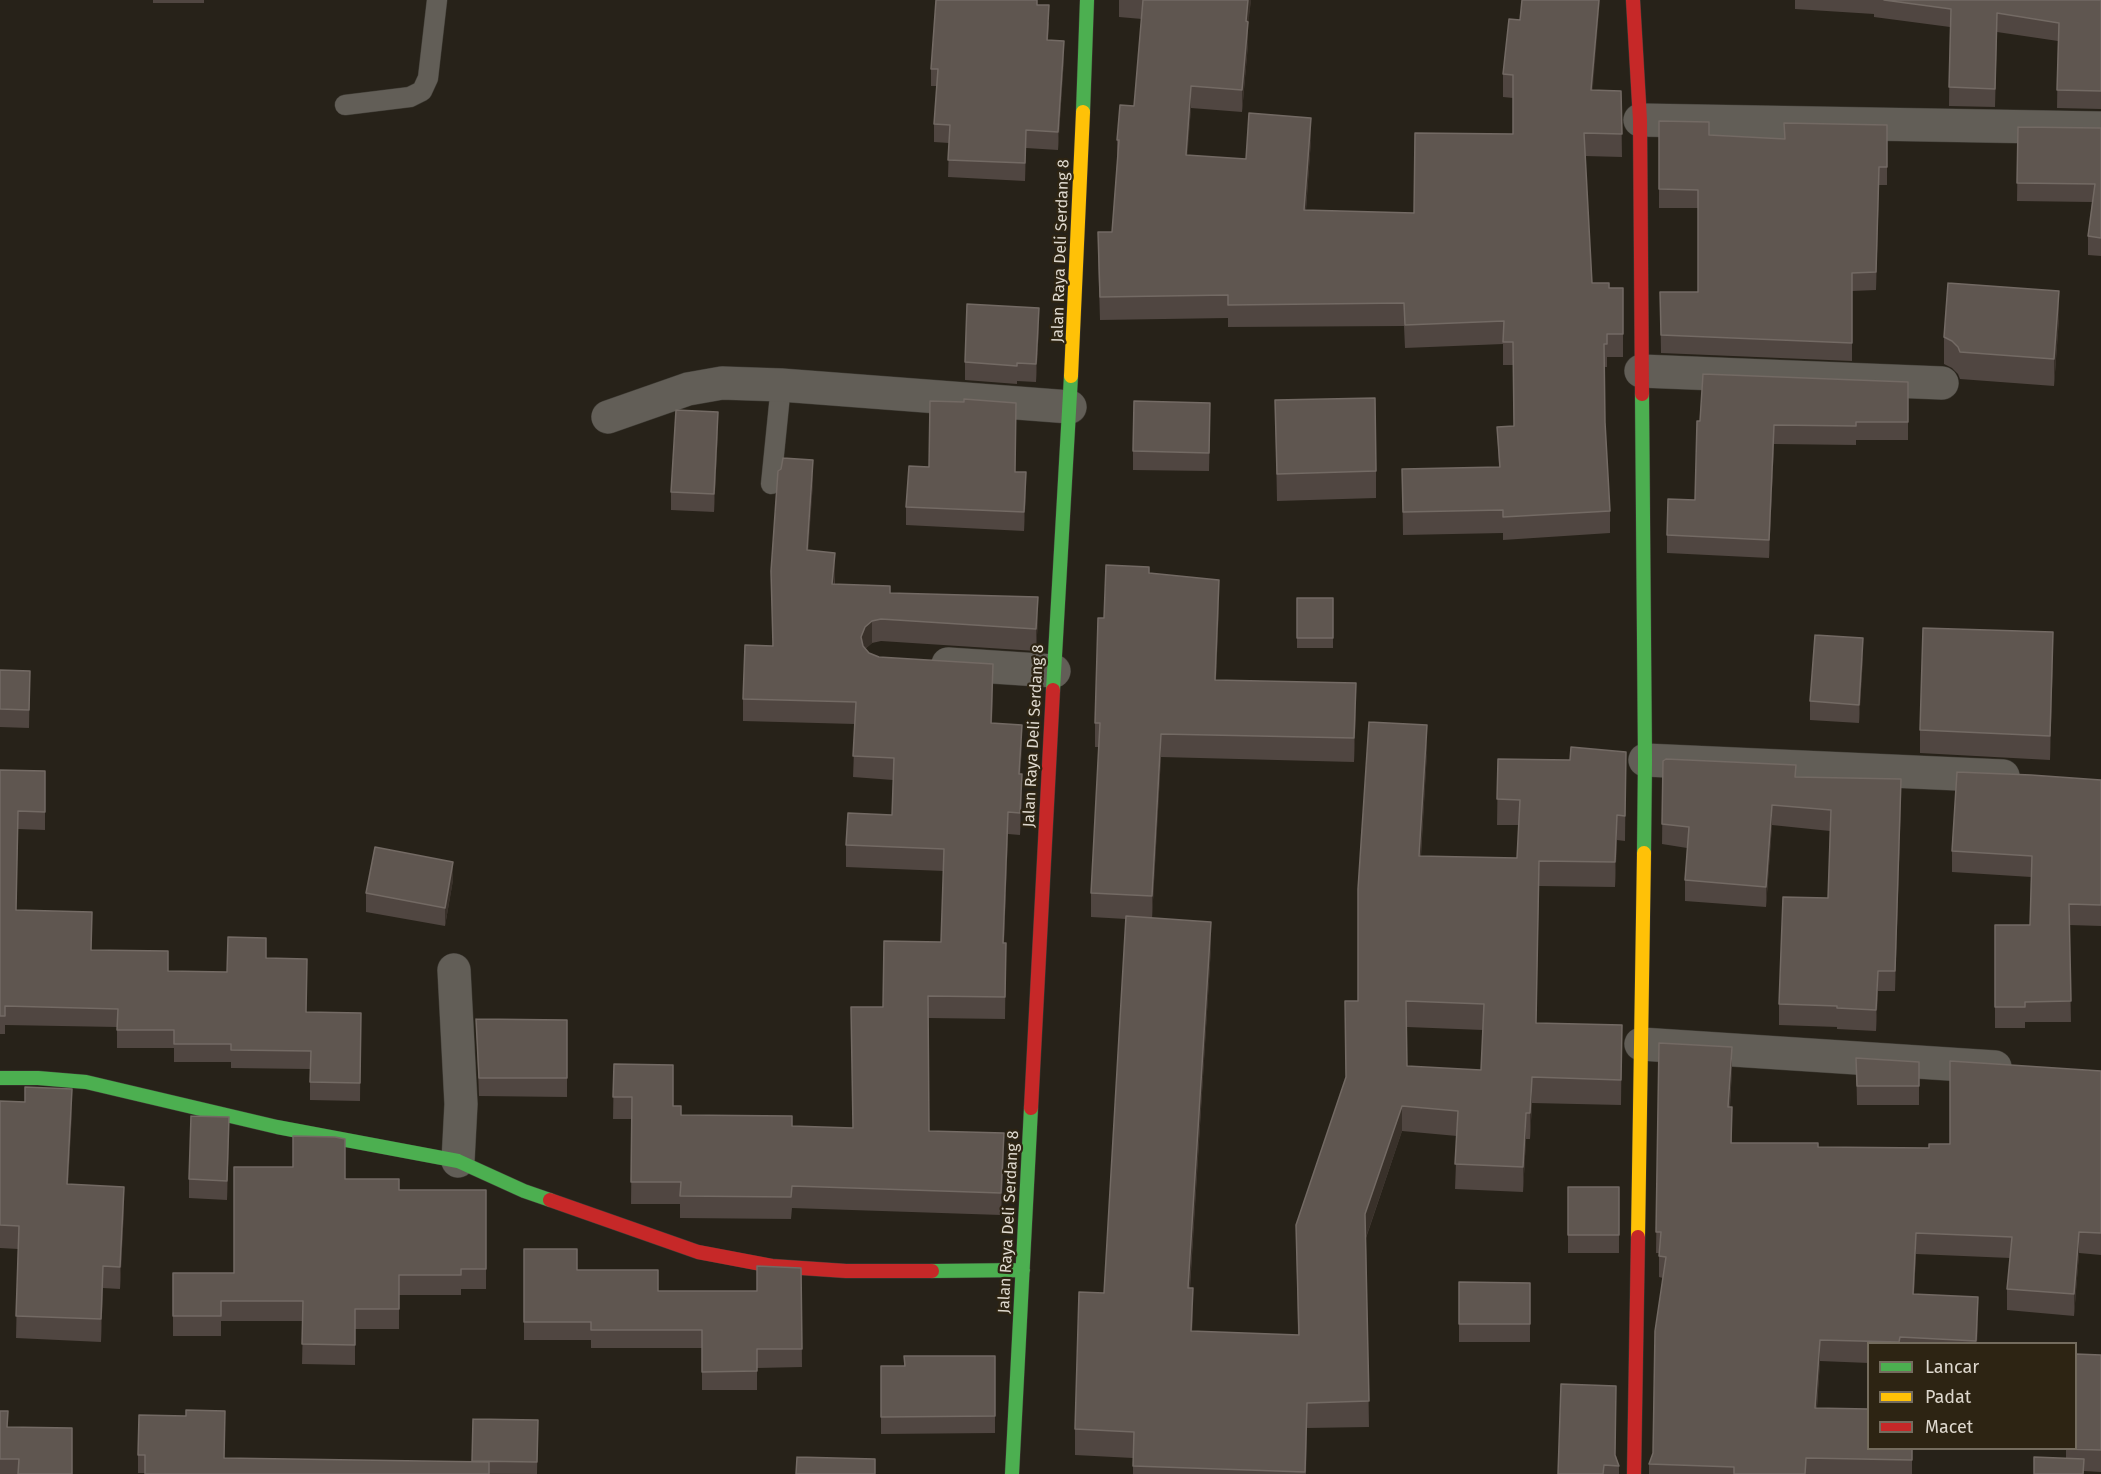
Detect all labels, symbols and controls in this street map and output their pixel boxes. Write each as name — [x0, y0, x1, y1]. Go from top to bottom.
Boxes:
street label: Jalan Raya Deli Serdang 8 — [1048, 159, 1074, 343]
street label: Jalan Raya Deli Serdang 8 — [1020, 644, 1048, 828]
street label: Jalan Raya Deli Serdang 8 — [995, 1130, 1023, 1314]
legend — [1867, 1342, 2077, 1450]
text: Lancar — [1925, 1356, 1979, 1378]
text: Padat — [1925, 1386, 1971, 1408]
text: Macet — [1925, 1416, 1973, 1438]

